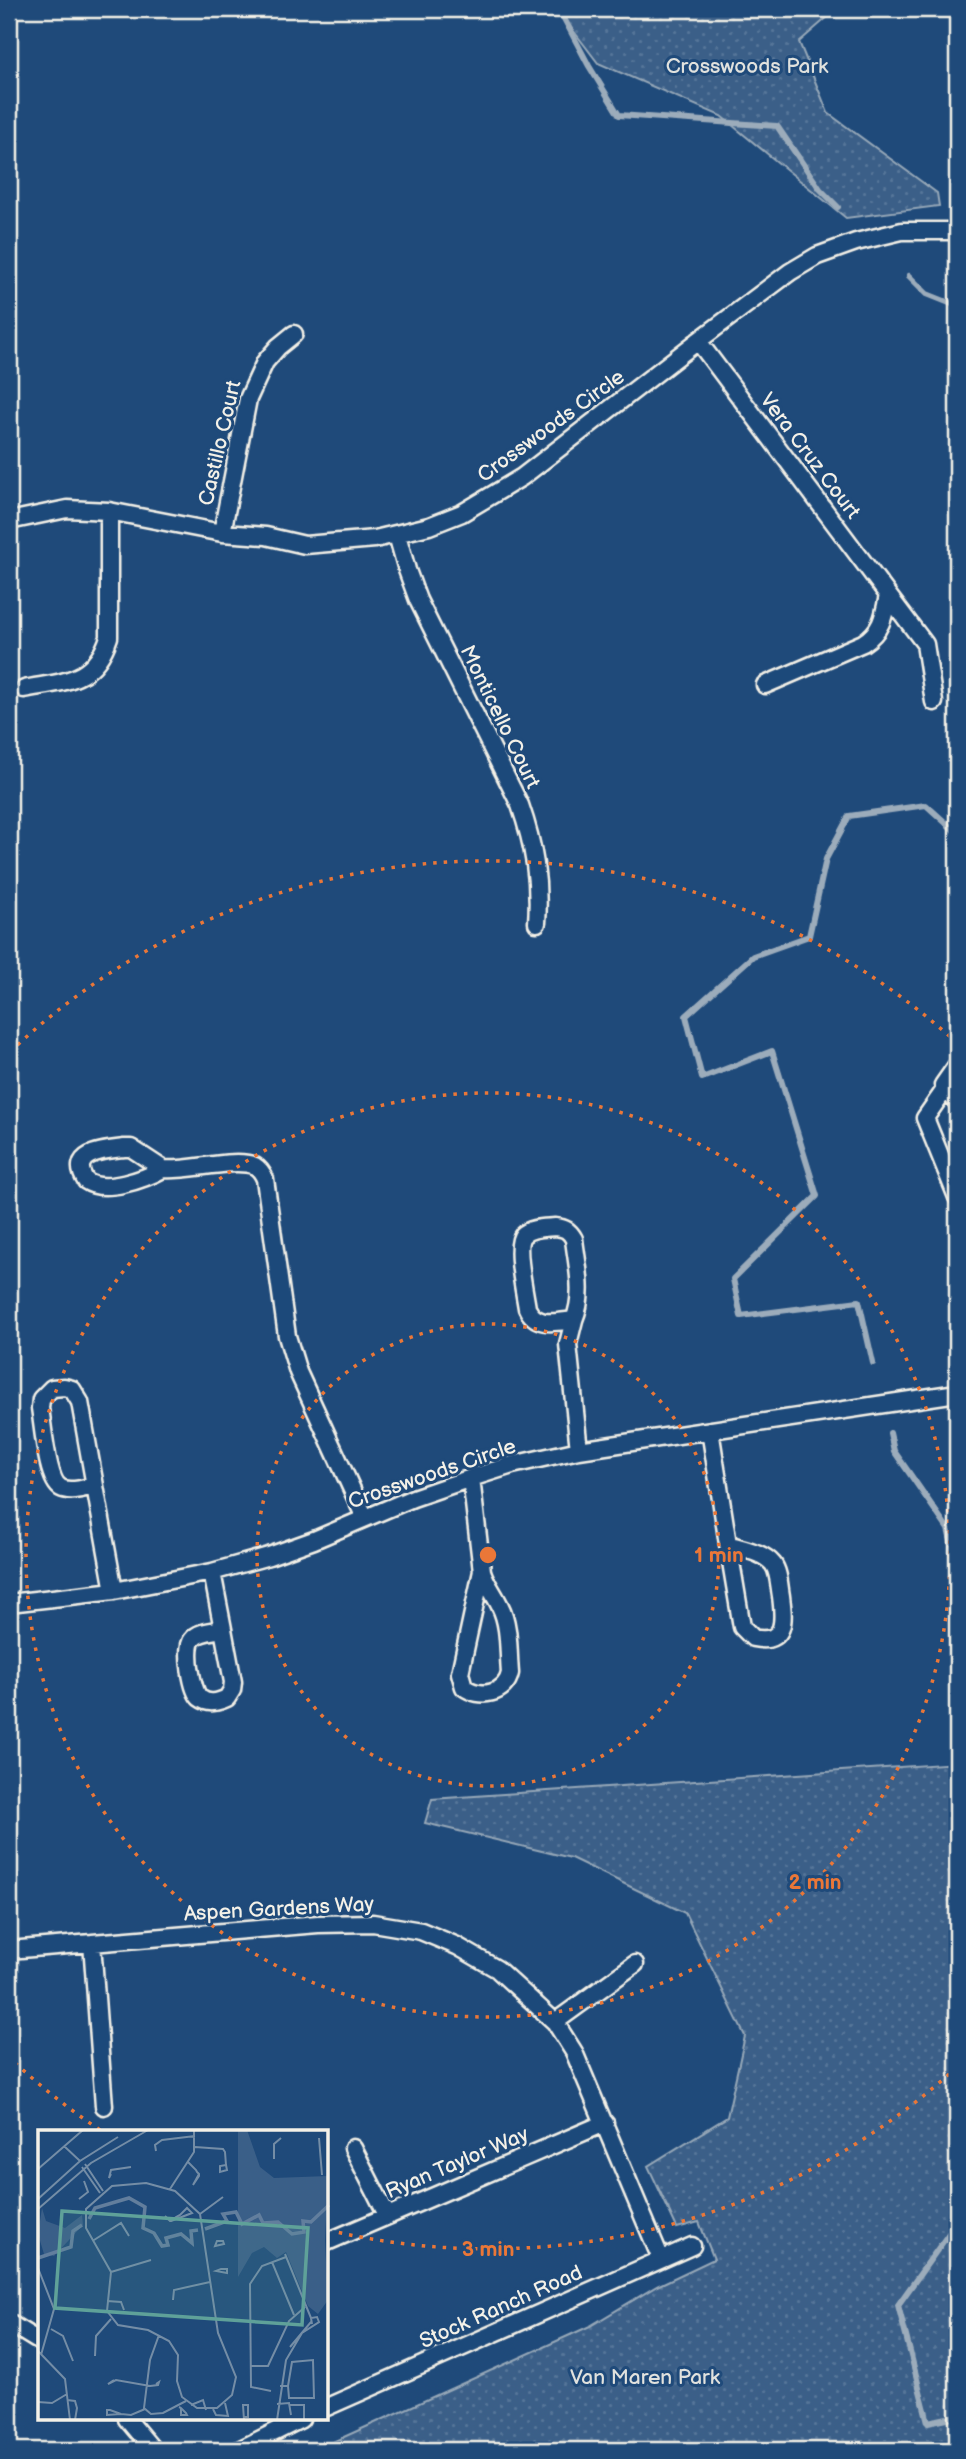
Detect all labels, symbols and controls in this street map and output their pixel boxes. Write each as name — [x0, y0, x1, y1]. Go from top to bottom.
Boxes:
park label: Crosswoods Park — [666, 54, 829, 79]
street label: Crosswoods Circle — [473, 364, 629, 488]
street label: Castillo Court — [193, 377, 247, 508]
street label: Vera Cruz Court — [755, 388, 866, 524]
street label: Monticello Court — [455, 641, 546, 793]
street label: Crosswoods Circle — [345, 1434, 519, 1514]
centre of rings — [476, 1543, 500, 1567]
text: 1 min — [694, 1543, 744, 1568]
text: 2 min — [788, 1870, 842, 1895]
street label: Aspen Gardens Way — [183, 1892, 375, 1926]
street label: Ryan Taylor Way — [382, 2121, 533, 2204]
inset map — [38, 2130, 329, 2420]
text: 3 min — [462, 2237, 514, 2262]
street label: Stock Ranch Road — [416, 2260, 586, 2354]
park label: Van Maren Park — [570, 2365, 721, 2390]

